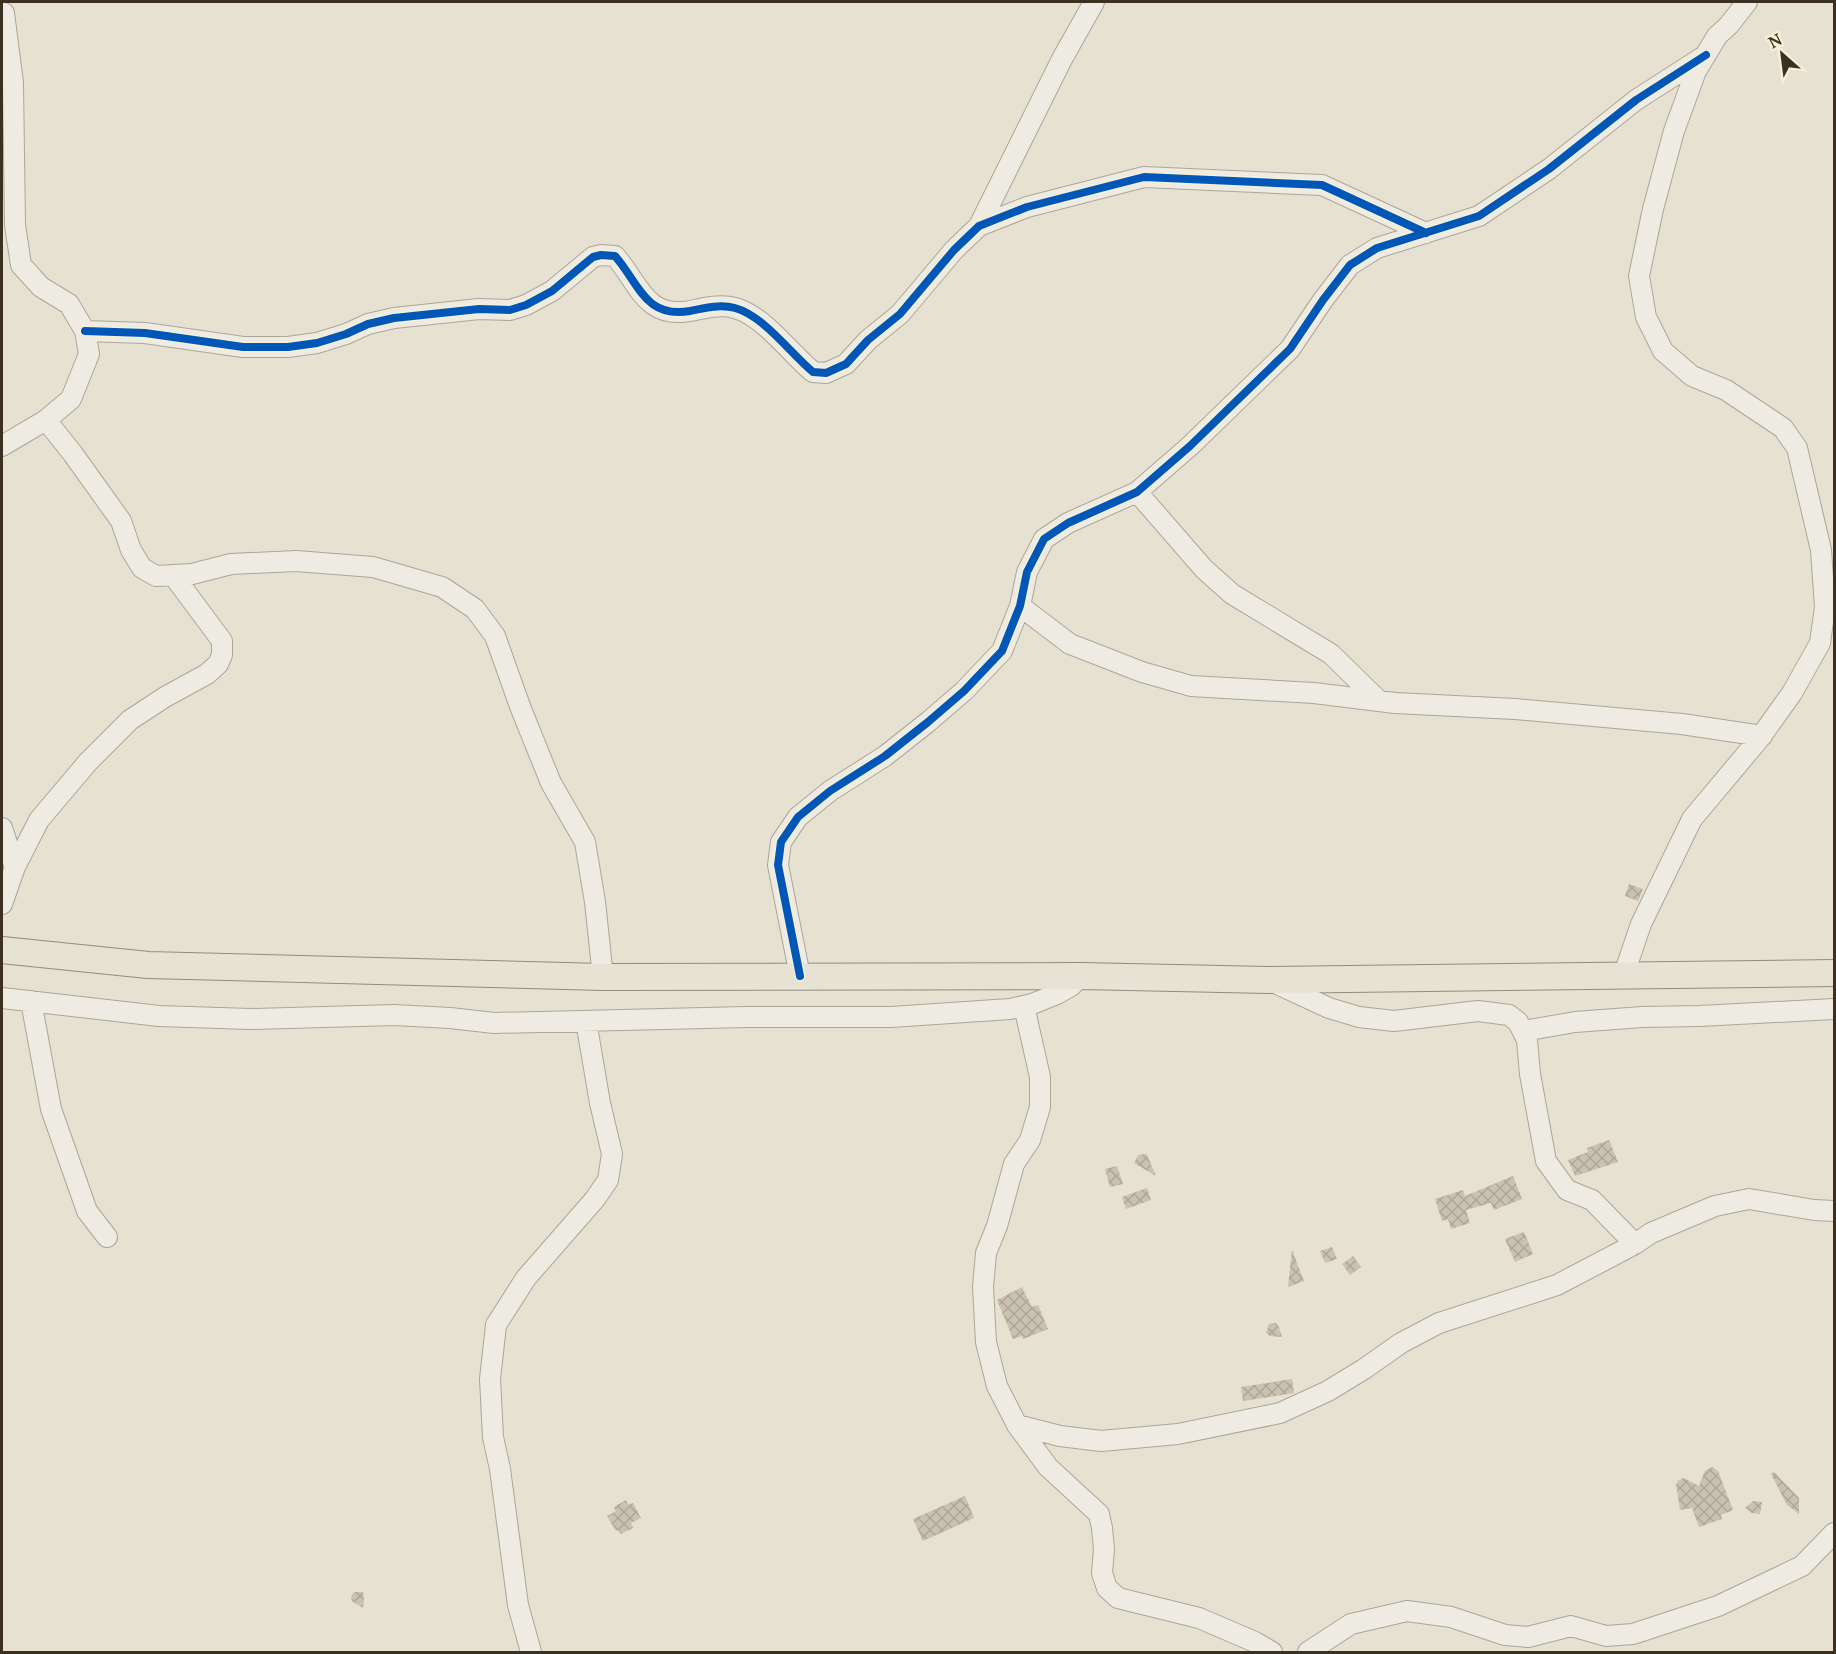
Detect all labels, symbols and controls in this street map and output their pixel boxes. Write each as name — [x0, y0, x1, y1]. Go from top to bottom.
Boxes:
north arrow — [1752, 24, 1812, 84]
text: N — [1764, 28, 1786, 53]

